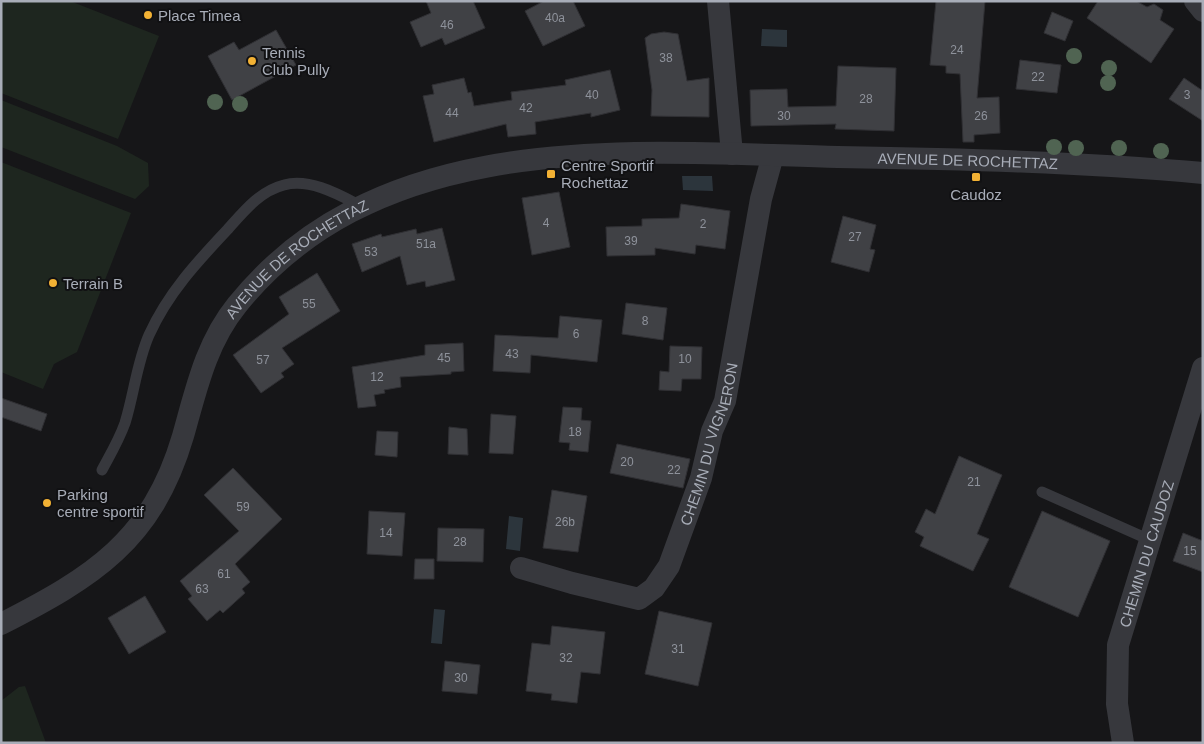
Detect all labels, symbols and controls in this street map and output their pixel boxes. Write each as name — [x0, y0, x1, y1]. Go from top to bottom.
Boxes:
place label: Place Timea — [158, 7, 241, 24]
marker: Place Timea — [142, 9, 154, 21]
house number: 40a — [545, 11, 565, 25]
house number: 46 — [440, 18, 454, 32]
house number: 24 — [950, 43, 964, 57]
place label: Tennis Club Pully — [262, 44, 330, 78]
house number: 38 — [659, 51, 673, 65]
marker: Tennis Club Pully — [246, 55, 258, 67]
house number: 22 — [1031, 70, 1045, 84]
house number: 40 — [585, 88, 599, 102]
house number: 3 — [1184, 88, 1191, 102]
house number: 28 — [859, 92, 873, 106]
house number: 42 — [519, 101, 533, 115]
house number: 44 — [445, 106, 459, 120]
house number: 30 — [777, 109, 791, 123]
house number: 26 — [974, 109, 988, 123]
street label: AVENUE DE ROCHETTAZ — [878, 149, 1058, 172]
place label: Centre Sportif Rochettaz — [561, 157, 654, 191]
marker: Centre Sportif Rochettaz — [545, 168, 557, 180]
marker: Caudoz — [970, 171, 982, 183]
place label: Caudoz — [950, 186, 1002, 203]
street label: AVENUE DE ROCHETTAZ — [221, 196, 371, 321]
house number: 4 — [543, 216, 550, 230]
house number: 2 — [700, 217, 707, 231]
house number: 27 — [848, 230, 862, 244]
house number: 39 — [624, 234, 638, 248]
house number: 51a — [416, 237, 436, 251]
house number: 53 — [364, 245, 378, 259]
place label: Terrain B — [63, 275, 123, 292]
marker: Terrain B — [47, 277, 59, 289]
house number: 55 — [302, 297, 316, 311]
house number: 8 — [642, 314, 649, 328]
house number: 6 — [573, 327, 580, 341]
house number: 43 — [505, 347, 519, 361]
house number: 45 — [437, 351, 451, 365]
house number: 10 — [678, 352, 692, 366]
house number: 57 — [256, 353, 270, 367]
street label: CHEMIN DU VIGNERON — [676, 361, 740, 527]
house number: 12 — [370, 370, 384, 384]
house number: 18 — [568, 425, 582, 439]
house number: 20 — [620, 455, 634, 469]
house number: 22 — [667, 463, 681, 477]
house number: 21 — [967, 475, 981, 489]
street label: CHEMIN DU CAUDOZ — [1116, 478, 1177, 629]
place label: Parking centre sportif — [57, 486, 145, 520]
marker: Parking centre sportif — [41, 497, 53, 509]
house number: 59 — [236, 500, 250, 514]
house number: 26b — [555, 515, 575, 529]
house number: 14 — [379, 526, 393, 540]
house number: 28 — [453, 535, 467, 549]
house number: 15 — [1183, 544, 1197, 558]
house number: 61 — [217, 567, 231, 581]
house number: 63 — [195, 582, 209, 596]
house number: 31 — [671, 642, 685, 656]
house number: 32 — [559, 651, 573, 665]
house number: 30 — [454, 671, 468, 685]

